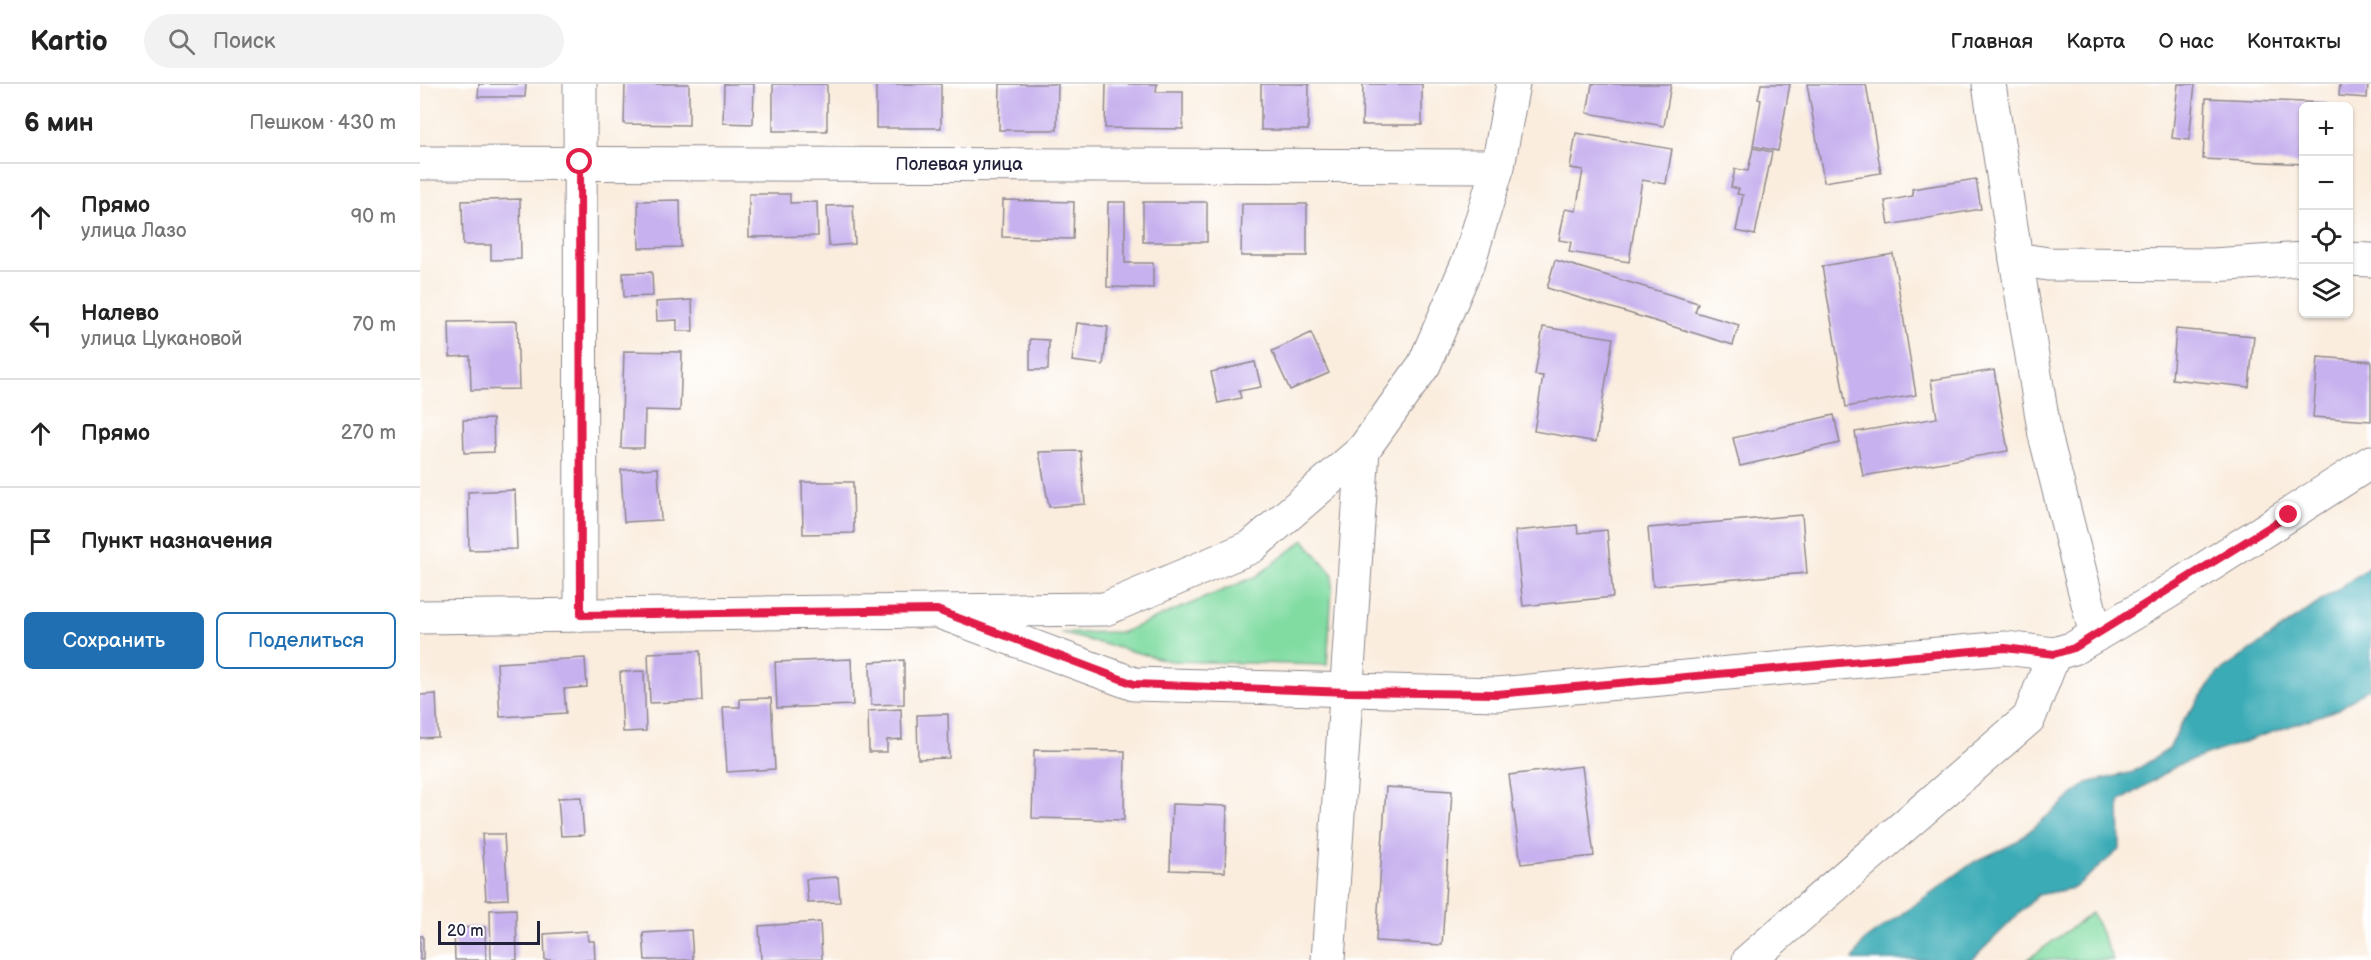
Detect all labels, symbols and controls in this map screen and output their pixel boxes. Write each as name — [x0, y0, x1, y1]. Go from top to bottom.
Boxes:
search box — [144, 14, 564, 68]
text: Kartio — [30, 25, 108, 58]
icon: search — [165, 25, 198, 58]
text: Поиск — [213, 28, 275, 55]
text: Главная — [1950, 29, 2033, 54]
text: Карта — [2066, 29, 2125, 54]
text: О нас — [2158, 29, 2214, 54]
text: Контакты — [2247, 29, 2341, 54]
map controls — [2299, 102, 2353, 318]
button: + — [2299, 102, 2353, 156]
text: 6 мин — [24, 108, 94, 139]
text: Пешком · 430 m — [249, 111, 396, 135]
route start — [566, 148, 592, 174]
street label: Полевая улица — [895, 154, 1023, 175]
button: − — [2299, 156, 2353, 210]
text: Прямо — [81, 192, 150, 219]
icon: ahead — [24, 201, 57, 234]
text: 90 m — [351, 205, 396, 229]
button: locate — [2299, 210, 2353, 264]
text: улица Лазо — [81, 219, 186, 243]
button: layers — [2299, 264, 2353, 318]
text: Налево — [81, 300, 159, 327]
icon: left — [24, 309, 57, 342]
text: 70 m — [352, 313, 396, 337]
text: улица Цукановой — [81, 327, 242, 351]
icon: ahead — [24, 417, 57, 450]
text: Прямо — [81, 420, 150, 447]
text: 270 m — [341, 421, 396, 445]
route end — [2275, 501, 2301, 527]
icon: arrive — [24, 525, 57, 558]
text: Пункт назначения — [81, 528, 273, 555]
button: Сохранить — [24, 612, 204, 669]
button: Поделиться — [216, 612, 396, 669]
scale bar — [438, 918, 540, 946]
text: 20 m — [447, 922, 483, 941]

